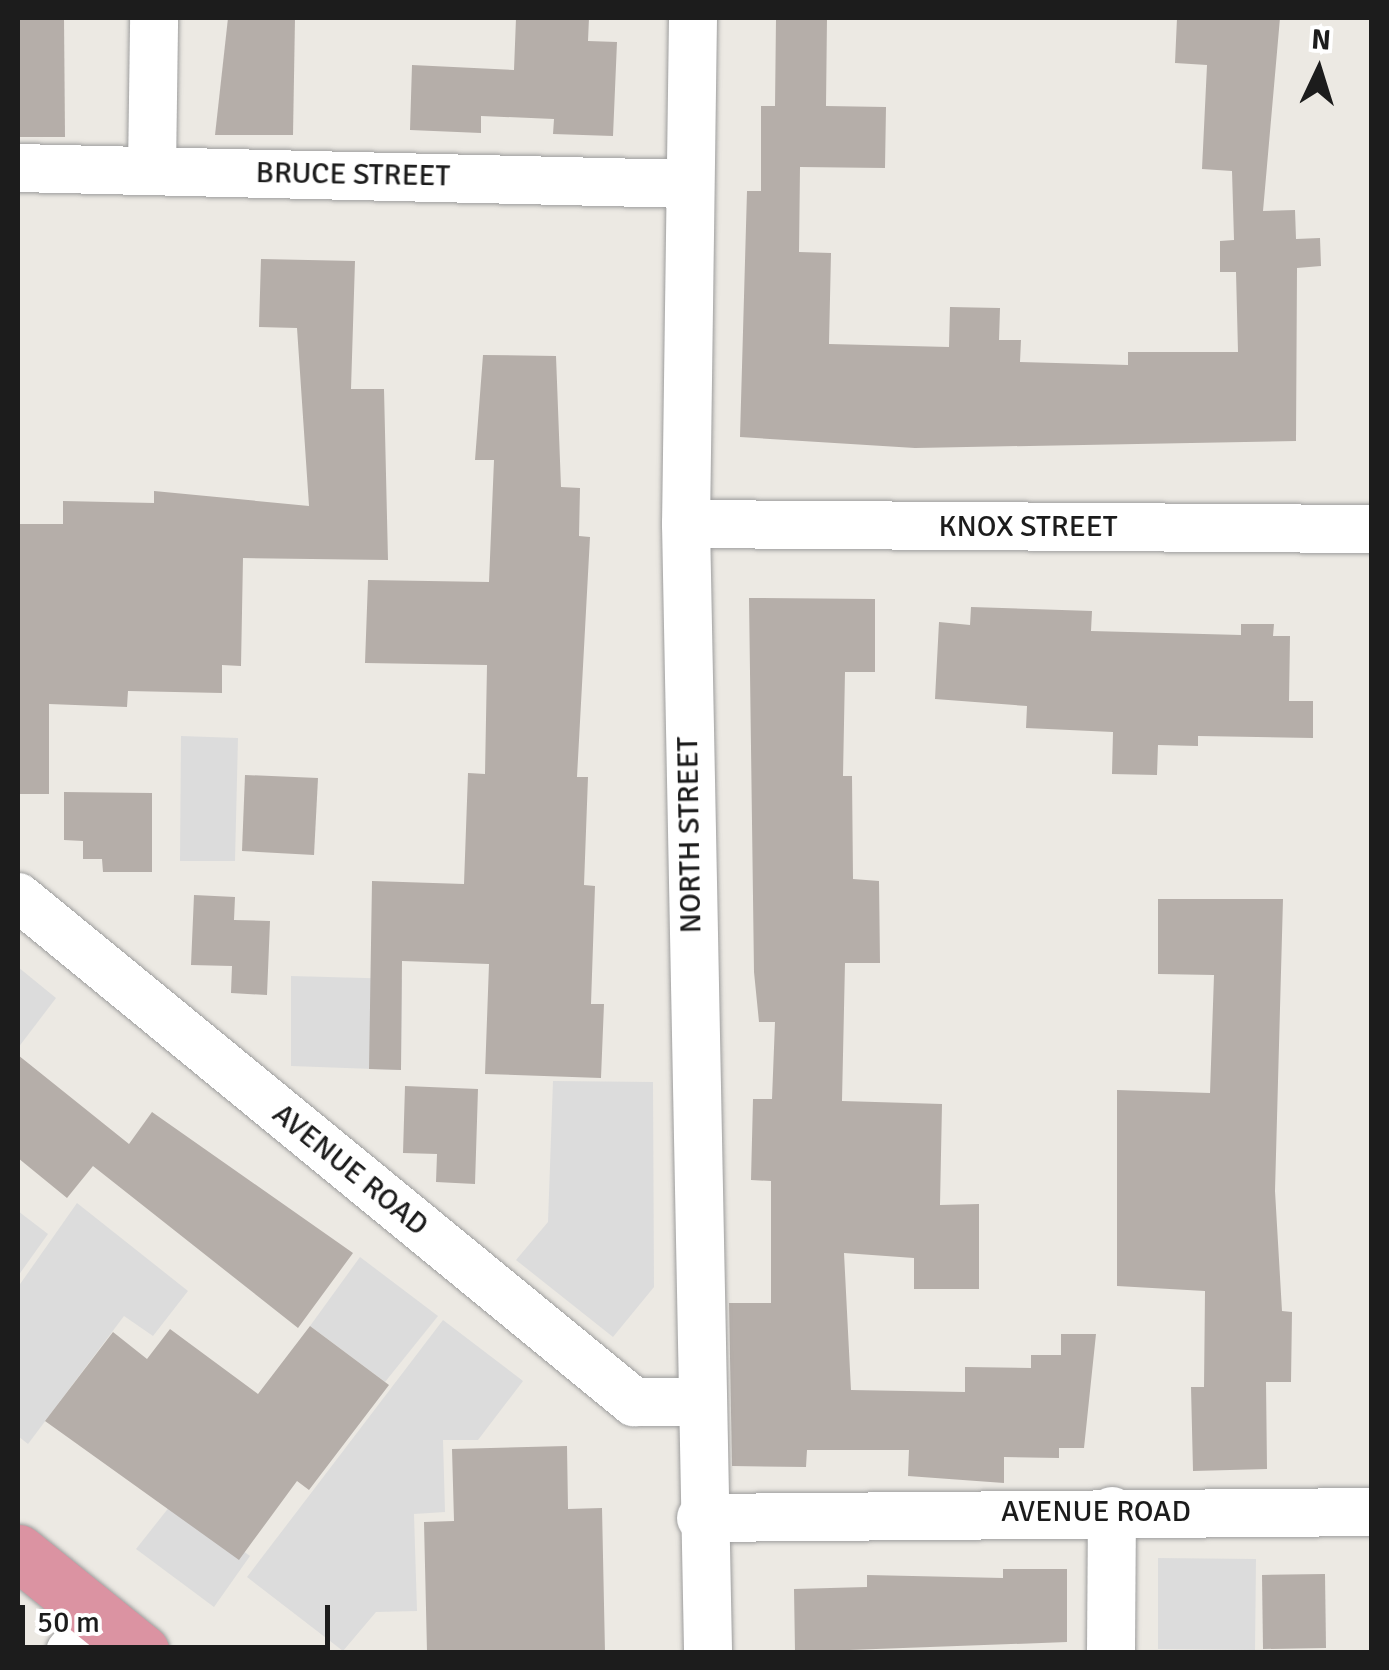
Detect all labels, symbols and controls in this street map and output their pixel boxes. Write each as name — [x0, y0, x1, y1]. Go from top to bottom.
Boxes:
north arrow — [1269, 20, 1369, 120]
text: N — [1310, 22, 1332, 58]
street label: BRUCE STREET — [255, 155, 451, 195]
street label: KNOX STREET — [939, 509, 1117, 545]
street label: NORTH STREET — [670, 736, 710, 934]
street label: AVENUE ROAD — [265, 1096, 435, 1244]
street label: AVENUE ROAD — [1001, 1494, 1191, 1530]
scale bar — [25, 1585, 335, 1647]
text: 50 m — [37, 1604, 100, 1641]

